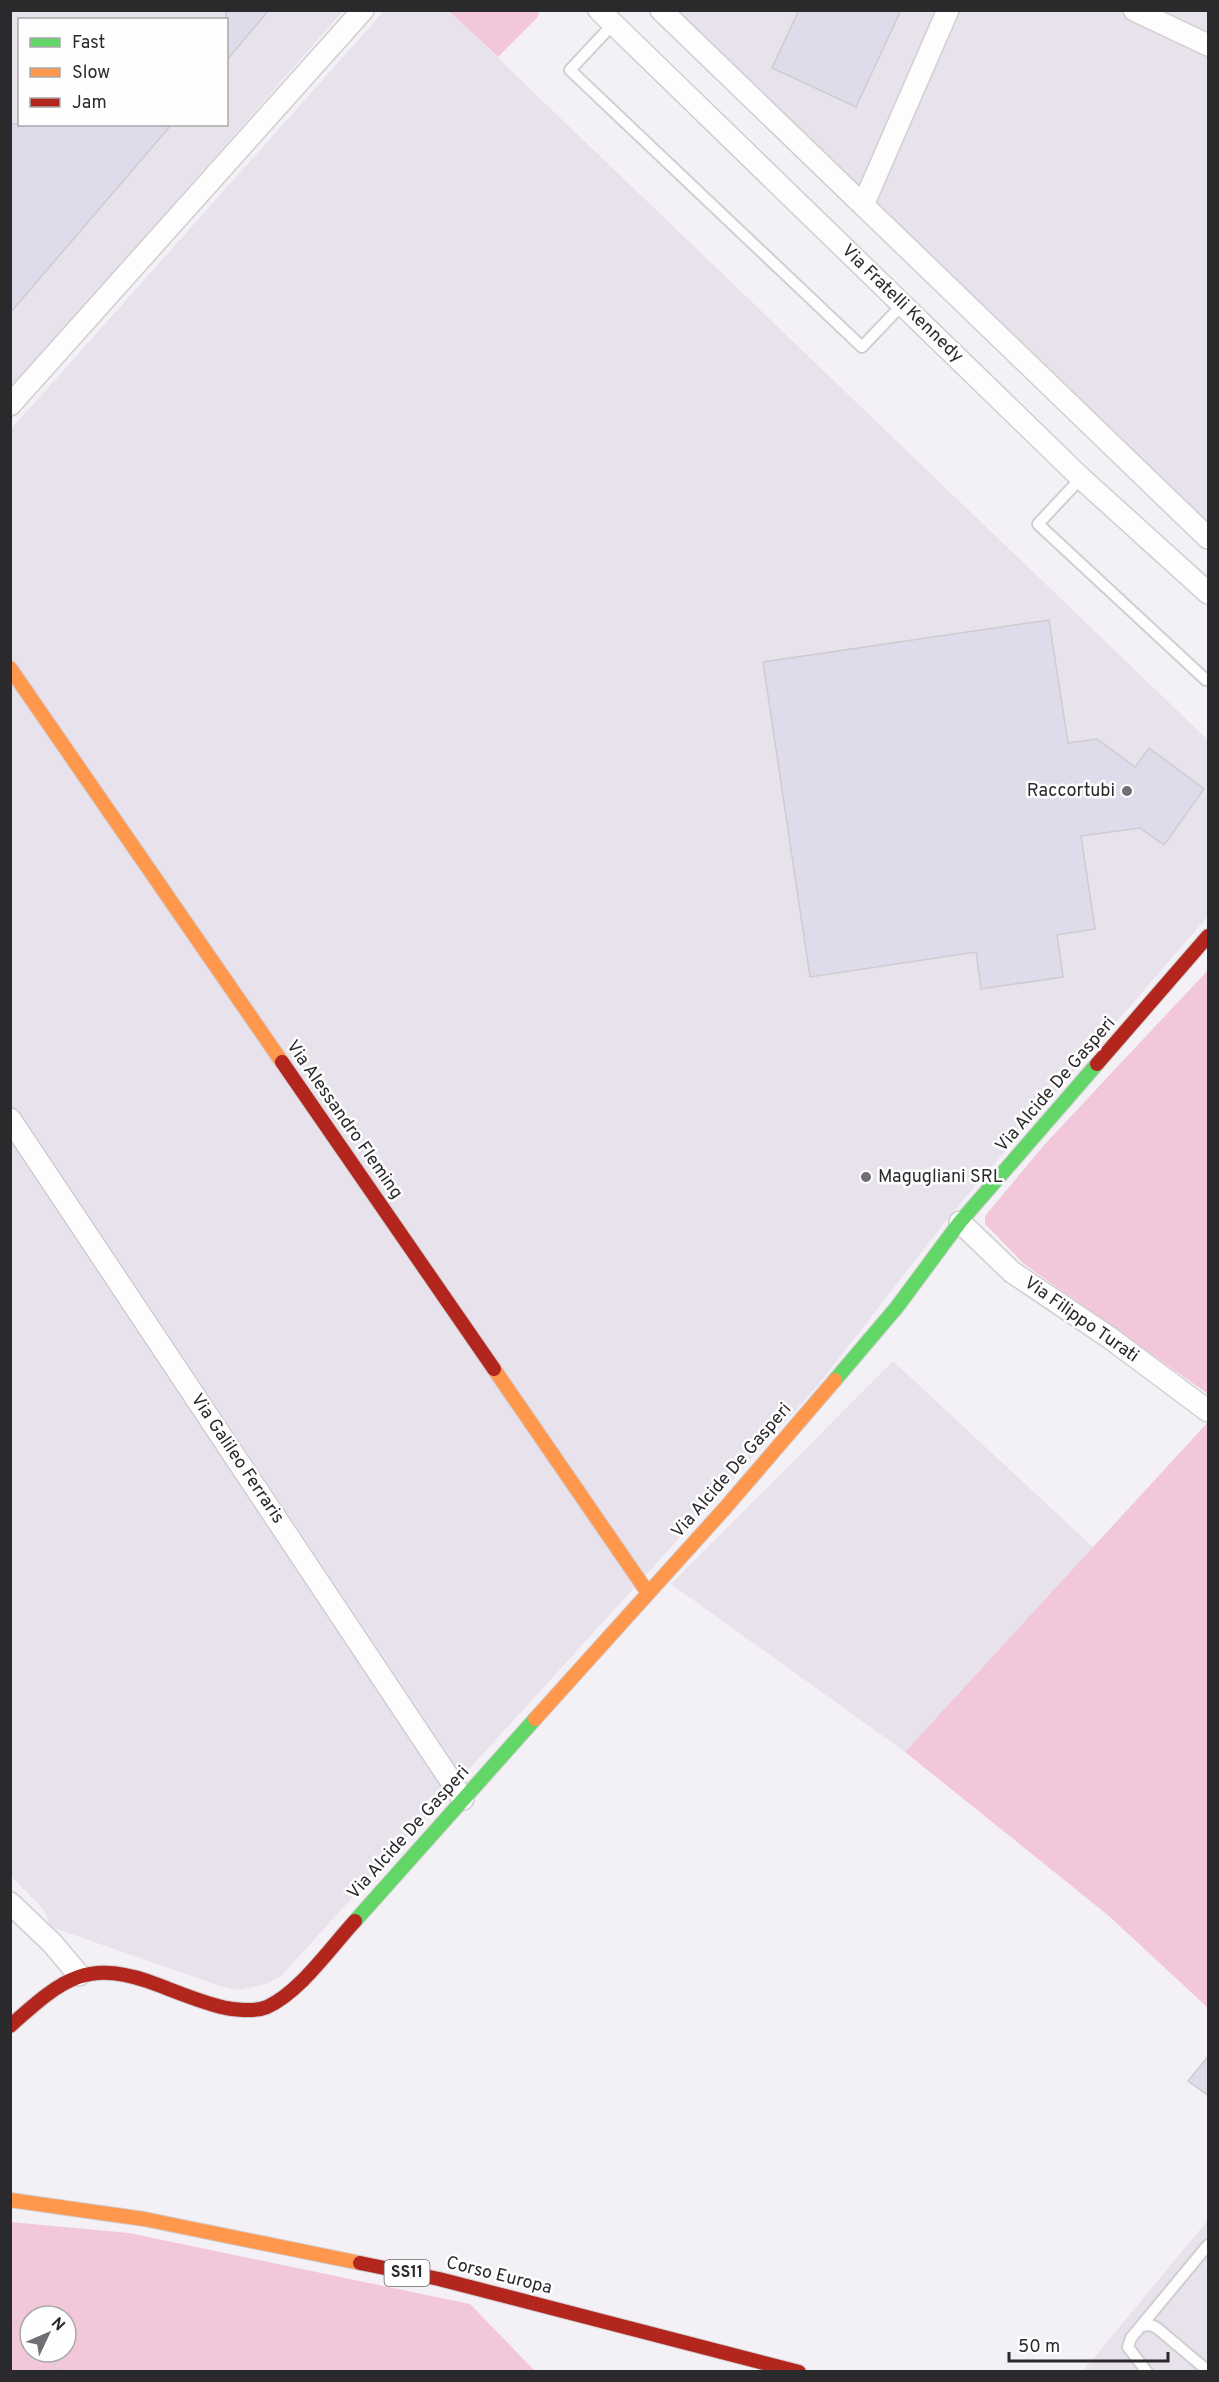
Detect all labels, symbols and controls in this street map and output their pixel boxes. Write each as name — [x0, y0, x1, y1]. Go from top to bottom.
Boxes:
legend — [18, 18, 228, 126]
text: Fast — [72, 32, 105, 55]
text: Slow — [72, 62, 110, 85]
text: Jam — [72, 92, 107, 115]
street label: Via Fratelli Kennedy — [836, 240, 968, 368]
place label: Raccortubi — [1027, 780, 1115, 803]
marker: Raccortubi — [1120, 784, 1134, 798]
street label: Via Alcide De Gasperi — [991, 1013, 1121, 1157]
street label: Via Alessandro Fleming — [281, 1036, 407, 1204]
place label: Magugliani SRL — [878, 1166, 1003, 1189]
marker: Magugliani SRL — [859, 1170, 873, 1184]
street label: Via Filippo Turati — [1019, 1272, 1143, 1368]
street label: Via Galileo Ferraris — [185, 1390, 289, 1528]
street label: Via Alcide De Gasperi — [667, 1399, 797, 1543]
street label: Via Alcide De Gasperi — [343, 1761, 475, 1905]
street label: Corso Europa — [444, 2252, 554, 2300]
road number: SS11 — [384, 2260, 430, 2286]
north arrow — [18, 2304, 78, 2364]
text: N — [46, 2314, 69, 2336]
scale bar — [1009, 2325, 1168, 2363]
text: 50 m — [1018, 2336, 1060, 2359]

